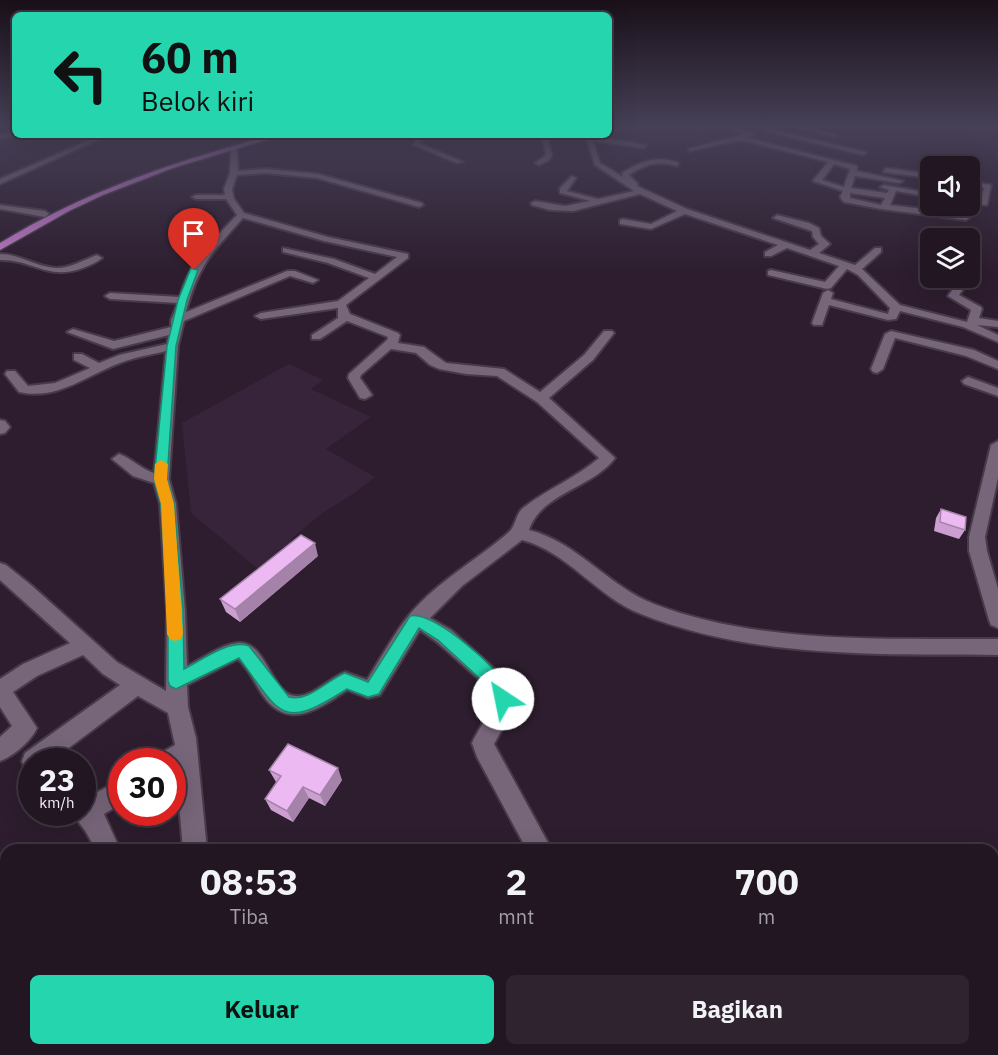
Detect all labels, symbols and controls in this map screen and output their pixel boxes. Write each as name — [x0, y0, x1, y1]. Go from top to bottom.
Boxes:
text: 60 m — [141, 30, 239, 85]
icon: left — [42, 36, 120, 114]
text: Belok kiri — [141, 83, 254, 118]
map controls — [920, 156, 980, 288]
button: sound — [920, 156, 980, 216]
pin — [168, 208, 219, 270]
icon: arrive — [177, 217, 210, 250]
button: layers — [920, 228, 980, 288]
position arrow — [471, 667, 535, 731]
speed limit sign: 30 — [108, 748, 186, 826]
text: 23 — [39, 760, 75, 799]
text: km/h — [39, 793, 75, 812]
text: 08:53 — [200, 858, 298, 905]
text: 2 — [505, 858, 527, 905]
text: 700 — [734, 858, 799, 905]
text: Tiba — [230, 903, 269, 930]
text: mnt — [498, 903, 534, 930]
text: m — [758, 903, 775, 930]
button: Keluar — [30, 975, 494, 1044]
button: Bagikan — [506, 975, 969, 1044]

